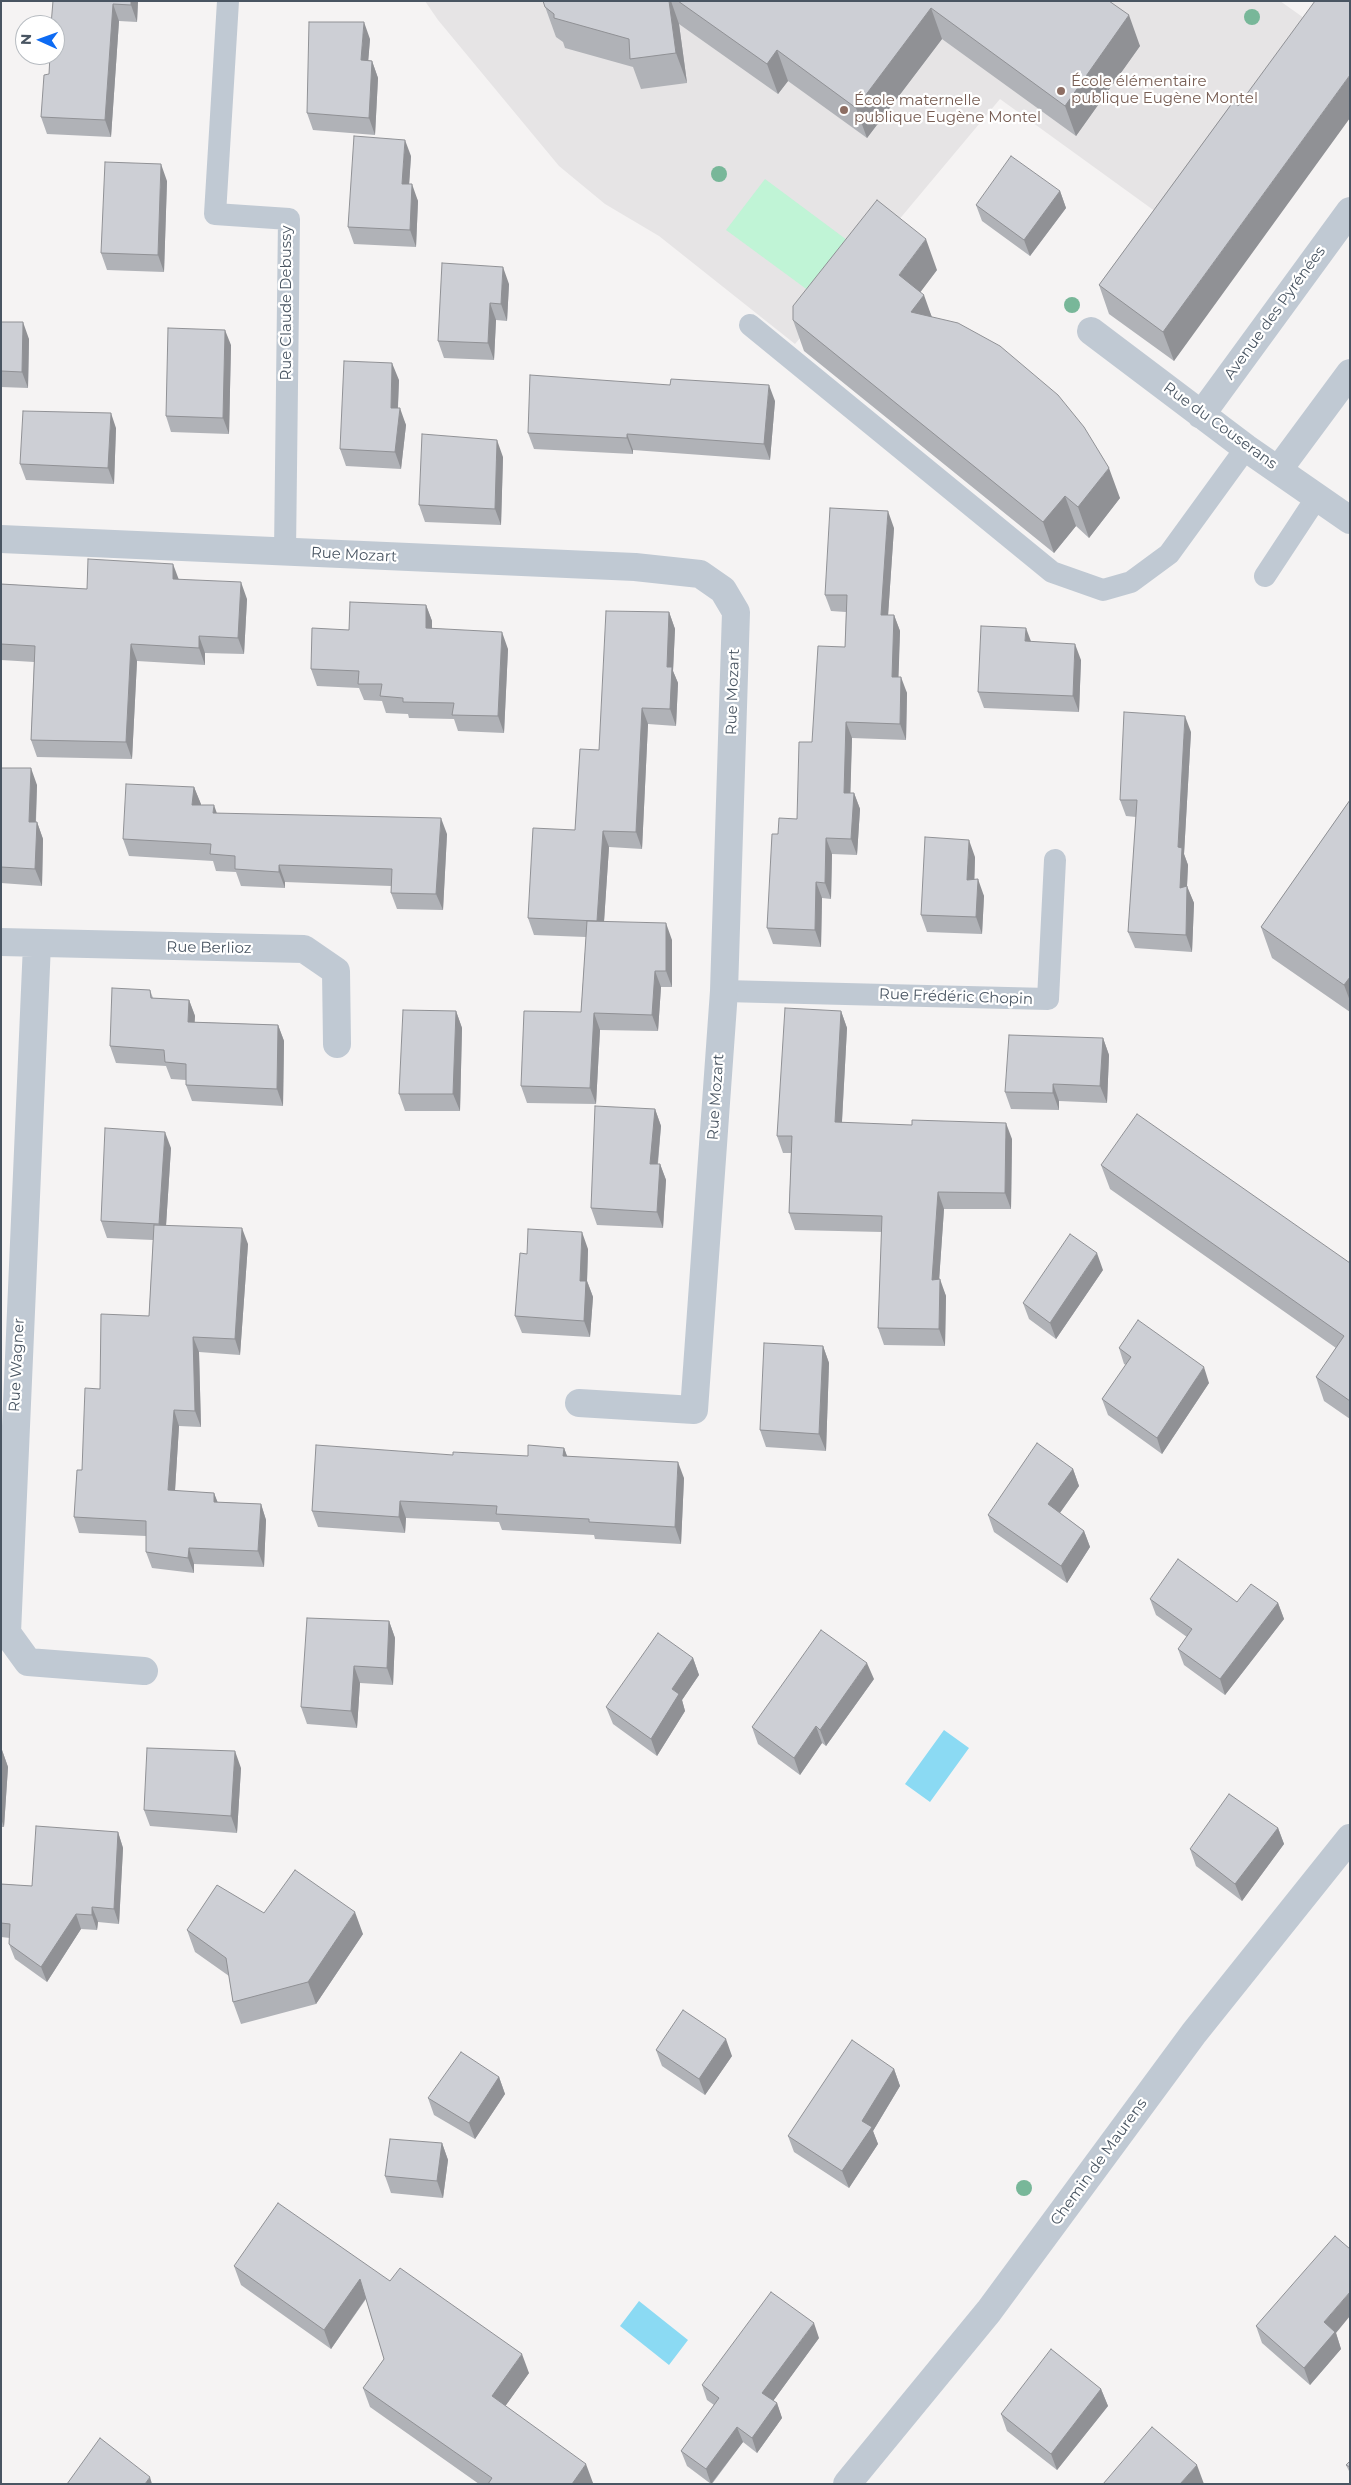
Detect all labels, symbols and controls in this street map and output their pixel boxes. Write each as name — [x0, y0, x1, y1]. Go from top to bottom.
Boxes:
north arrow — [15, 15, 65, 65]
text: N — [17, 34, 35, 45]
place label: École élémentaire publique Eugène Montel — [1071, 73, 1258, 108]
marker: École élémentaire publique Eugène Montel — [1055, 85, 1067, 97]
place label: École maternelle publique Eugène Montel — [854, 92, 1041, 127]
marker: École maternelle publique Eugène Montel — [838, 104, 850, 116]
street label: Rue Claude Debussy — [278, 225, 296, 381]
street label: Avenue des Pyrénées — [1221, 243, 1329, 383]
street label: Rue du Couserans — [1160, 379, 1280, 473]
street label: Rue Mozart — [310, 544, 398, 566]
street label: Rue Mozart — [722, 649, 744, 735]
street label: Rue Berlioz — [166, 938, 252, 958]
street label: Rue Frédéric Chopin — [879, 985, 1033, 1009]
street label: Rue Mozart — [704, 1053, 728, 1141]
street label: Rue Wagner — [6, 1318, 28, 1412]
street label: Chemin de Maurens — [1047, 2095, 1151, 2229]

